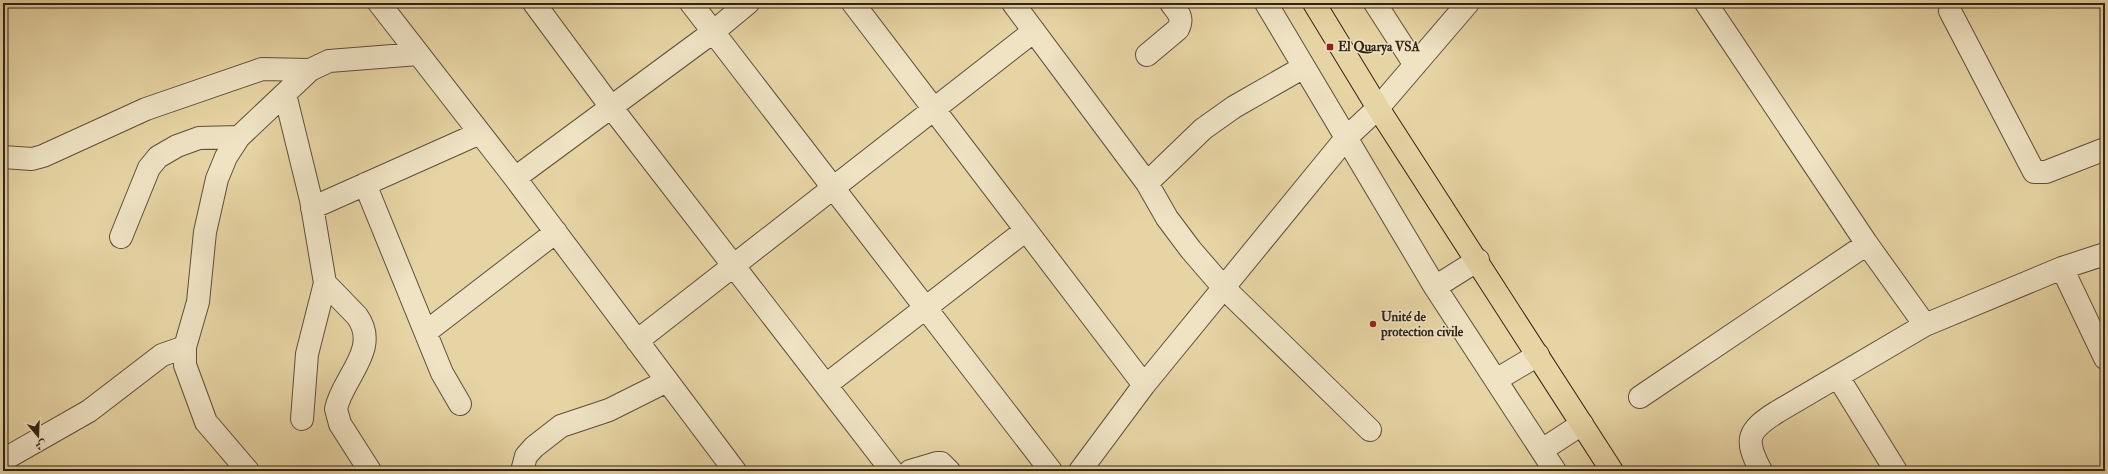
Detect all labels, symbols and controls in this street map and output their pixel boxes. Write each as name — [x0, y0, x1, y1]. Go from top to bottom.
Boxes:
place label: El Quarya VSA — [1338, 39, 1420, 56]
marker: El Quarya VSA — [1325, 42, 1335, 52]
place label: Unité de protection civile — [1380, 309, 1464, 341]
marker: Unité de protection civile — [1368, 319, 1378, 329]
north arrow — [18, 416, 58, 456]
text: ش — [34, 437, 48, 453]

